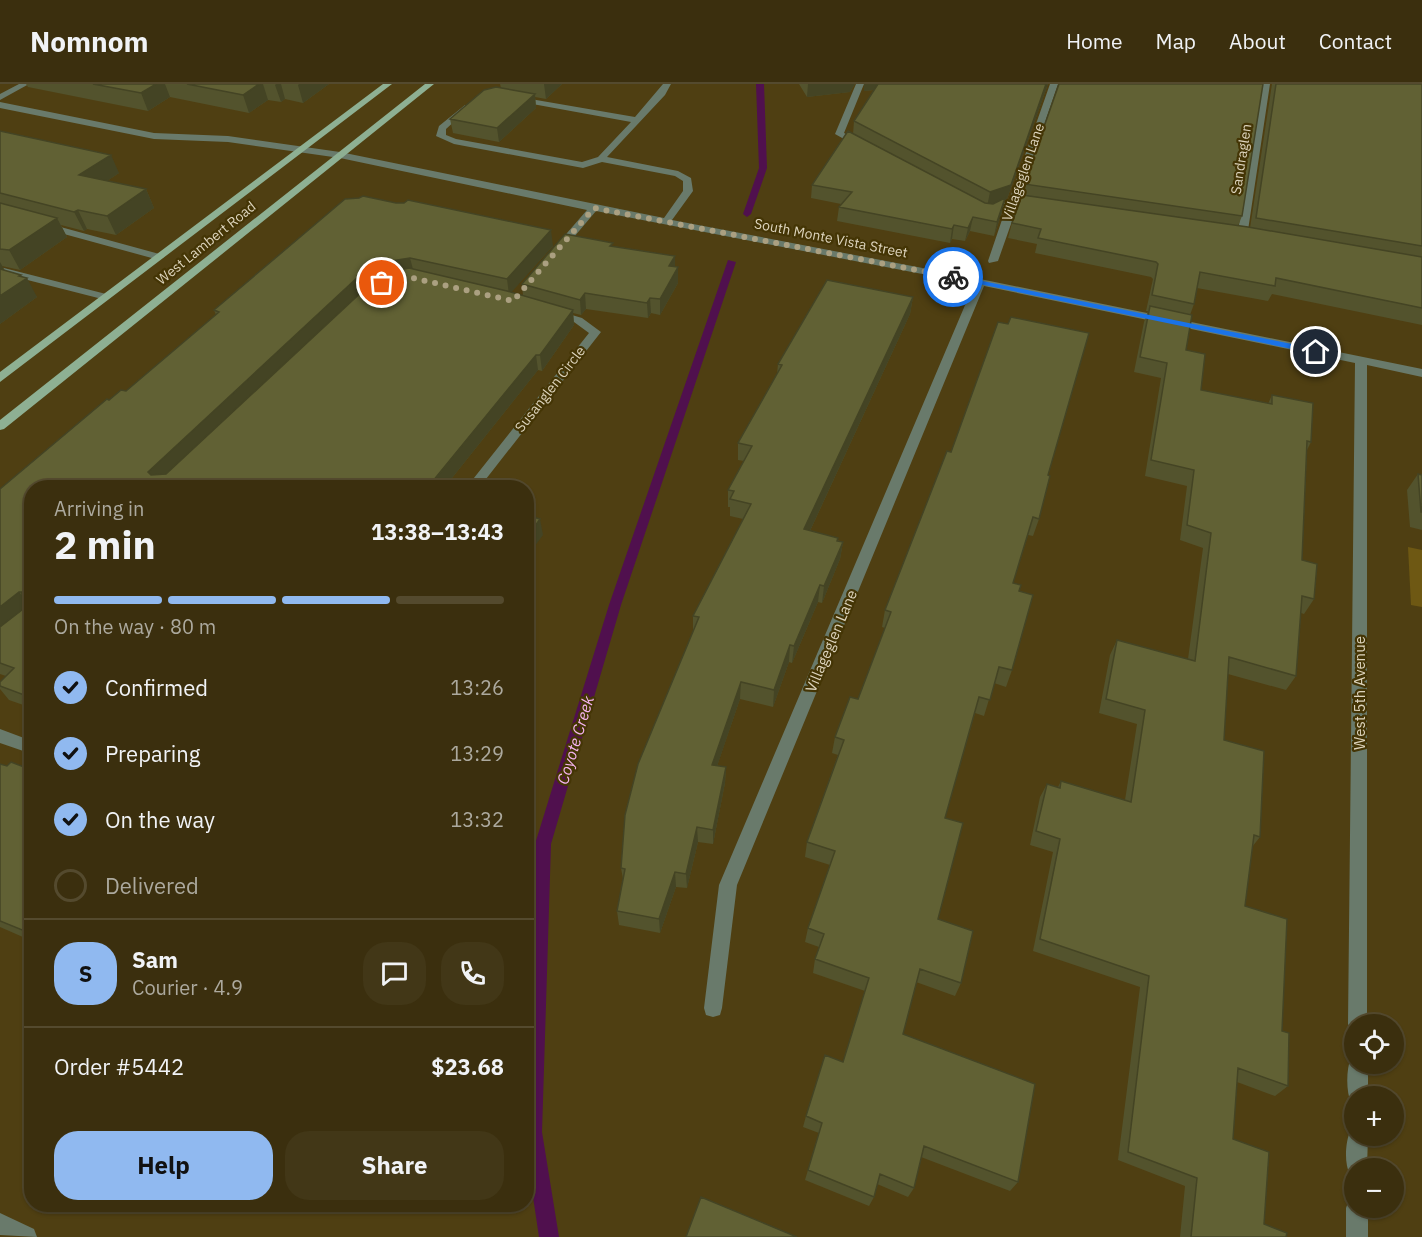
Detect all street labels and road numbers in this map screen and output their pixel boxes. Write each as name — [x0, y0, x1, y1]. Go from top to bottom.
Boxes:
street label: Villageglen Lane — [998, 120, 1048, 223]
street label: Sandraglen — [1227, 122, 1255, 196]
street label: West Lambert Road — [153, 197, 259, 289]
street label: South Monte Vista Street — [753, 214, 909, 262]
street label: Susanglen Circle — [511, 342, 589, 436]
street label: Villageglen Lane — [801, 587, 861, 695]
street label: West 5th Avenue — [1350, 636, 1369, 750]

